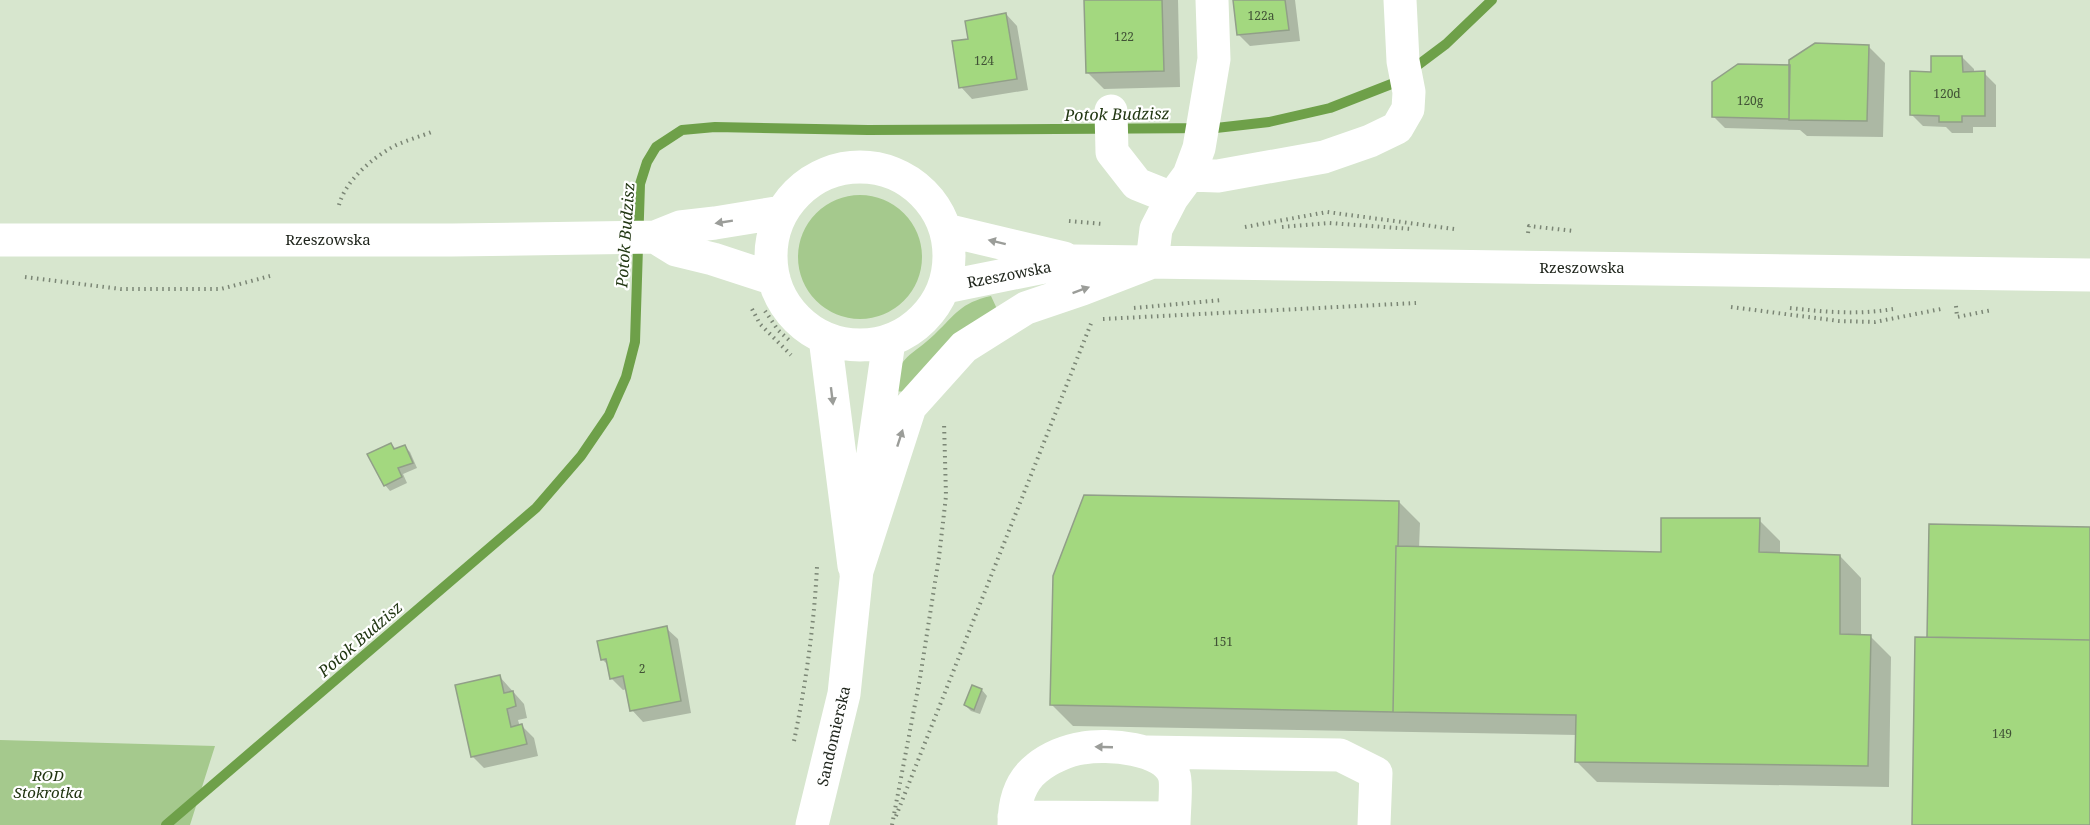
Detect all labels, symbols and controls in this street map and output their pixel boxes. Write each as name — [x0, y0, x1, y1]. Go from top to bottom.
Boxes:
house number: 122a — [1248, 7, 1275, 24]
house number: 122 — [1114, 28, 1134, 45]
house number: 124 — [974, 52, 994, 69]
house number: 120d — [1933, 85, 1961, 102]
house number: 120g — [1737, 92, 1764, 109]
water label: Potok Budzisz — [1063, 102, 1170, 126]
water label: Potok Budzisz — [610, 182, 640, 289]
one-way arrow — [715, 217, 734, 226]
street label: Rzeszowska — [285, 229, 371, 249]
one-way arrow — [988, 237, 1006, 247]
street label: Rzeszowska — [965, 256, 1053, 292]
street label: Rzeszowska — [1539, 257, 1625, 277]
one-way arrow — [1072, 284, 1090, 294]
one-way arrow — [828, 387, 837, 406]
one-way arrow — [896, 429, 905, 447]
water label: Potok Budzisz — [312, 596, 407, 683]
house number: 151 — [1213, 633, 1233, 650]
house number: 2 — [639, 660, 645, 677]
street label: Sandomierska — [812, 684, 854, 788]
house number: 149 — [1992, 725, 2012, 742]
one-way arrow — [1095, 742, 1114, 752]
park label: ROD Stokrotka — [14, 765, 83, 802]

